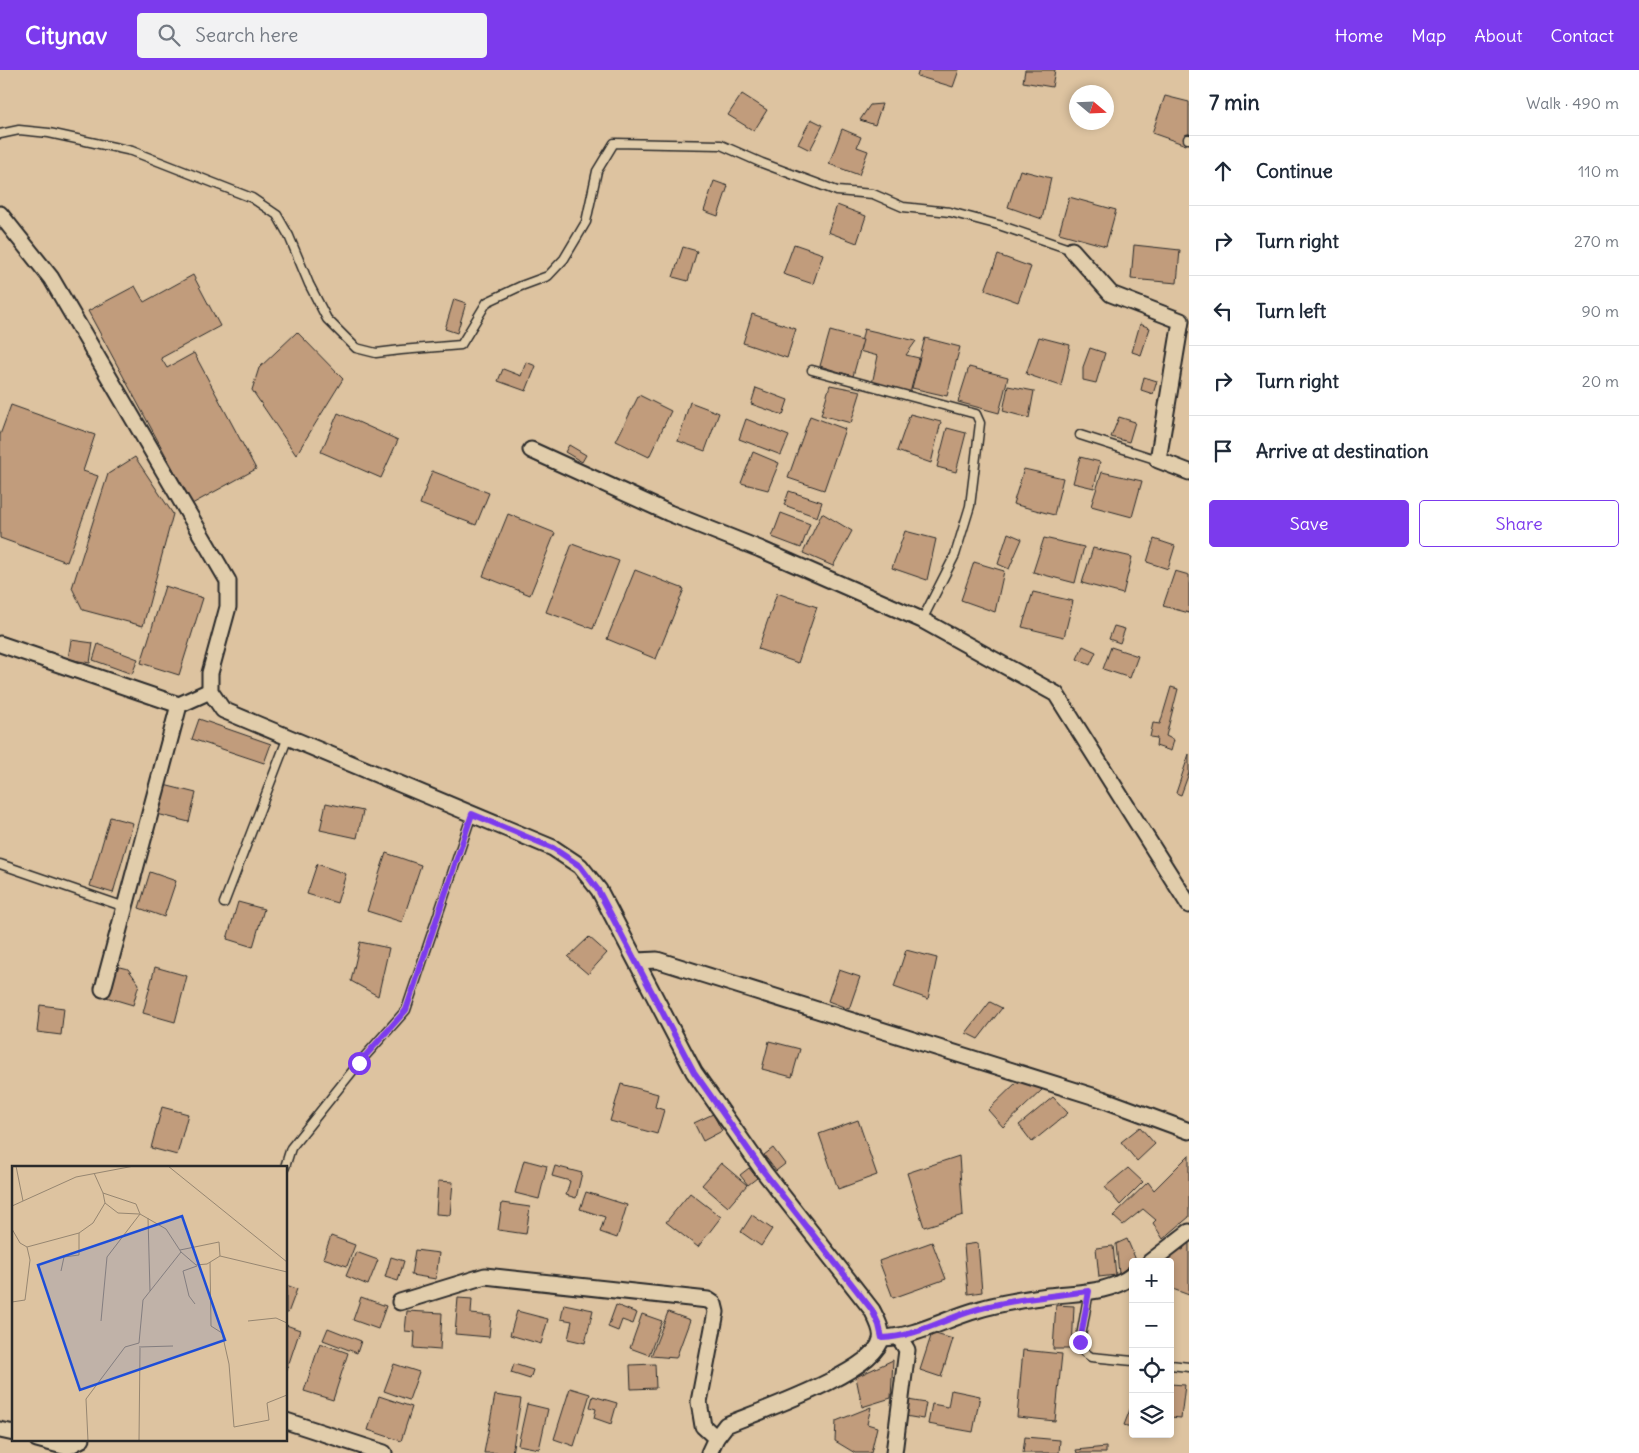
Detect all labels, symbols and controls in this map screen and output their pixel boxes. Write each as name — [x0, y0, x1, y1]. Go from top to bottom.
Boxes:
search box — [137, 13, 487, 58]
text: Citynav — [25, 20, 107, 50]
icon: search — [155, 21, 183, 49]
text: Search here — [195, 23, 298, 47]
text: Home — [1335, 24, 1383, 47]
text: Map — [1411, 24, 1446, 47]
text: About — [1474, 24, 1522, 47]
text: Contact — [1550, 24, 1614, 47]
north arrow — [1069, 85, 1114, 130]
text: 7 min — [1209, 89, 1260, 116]
text: Walk · 490 m — [1526, 93, 1619, 113]
icon: ahead — [1209, 157, 1237, 185]
text: Continue — [1256, 159, 1333, 183]
text: 110 m — [1578, 161, 1619, 181]
icon: right — [1209, 227, 1237, 255]
text: Turn right — [1256, 229, 1339, 253]
text: 270 m — [1574, 231, 1619, 251]
icon: left — [1209, 297, 1237, 325]
text: Turn left — [1256, 299, 1326, 323]
text: 90 m — [1581, 301, 1619, 321]
icon: right — [1209, 367, 1237, 395]
text: Turn right — [1256, 369, 1339, 393]
text: 20 m — [1582, 371, 1619, 391]
icon: arrive — [1209, 437, 1237, 465]
text: Arrive at destination — [1256, 439, 1429, 463]
button: Save — [1209, 500, 1409, 547]
button: Share — [1419, 500, 1619, 547]
route start — [348, 1052, 371, 1075]
inset map — [12, 1166, 288, 1440]
map controls — [1129, 1258, 1174, 1438]
button: + — [1129, 1258, 1174, 1303]
button: − — [1129, 1303, 1174, 1348]
route end — [1069, 1331, 1092, 1354]
button: locate — [1129, 1348, 1174, 1393]
button: layers — [1129, 1393, 1174, 1438]

